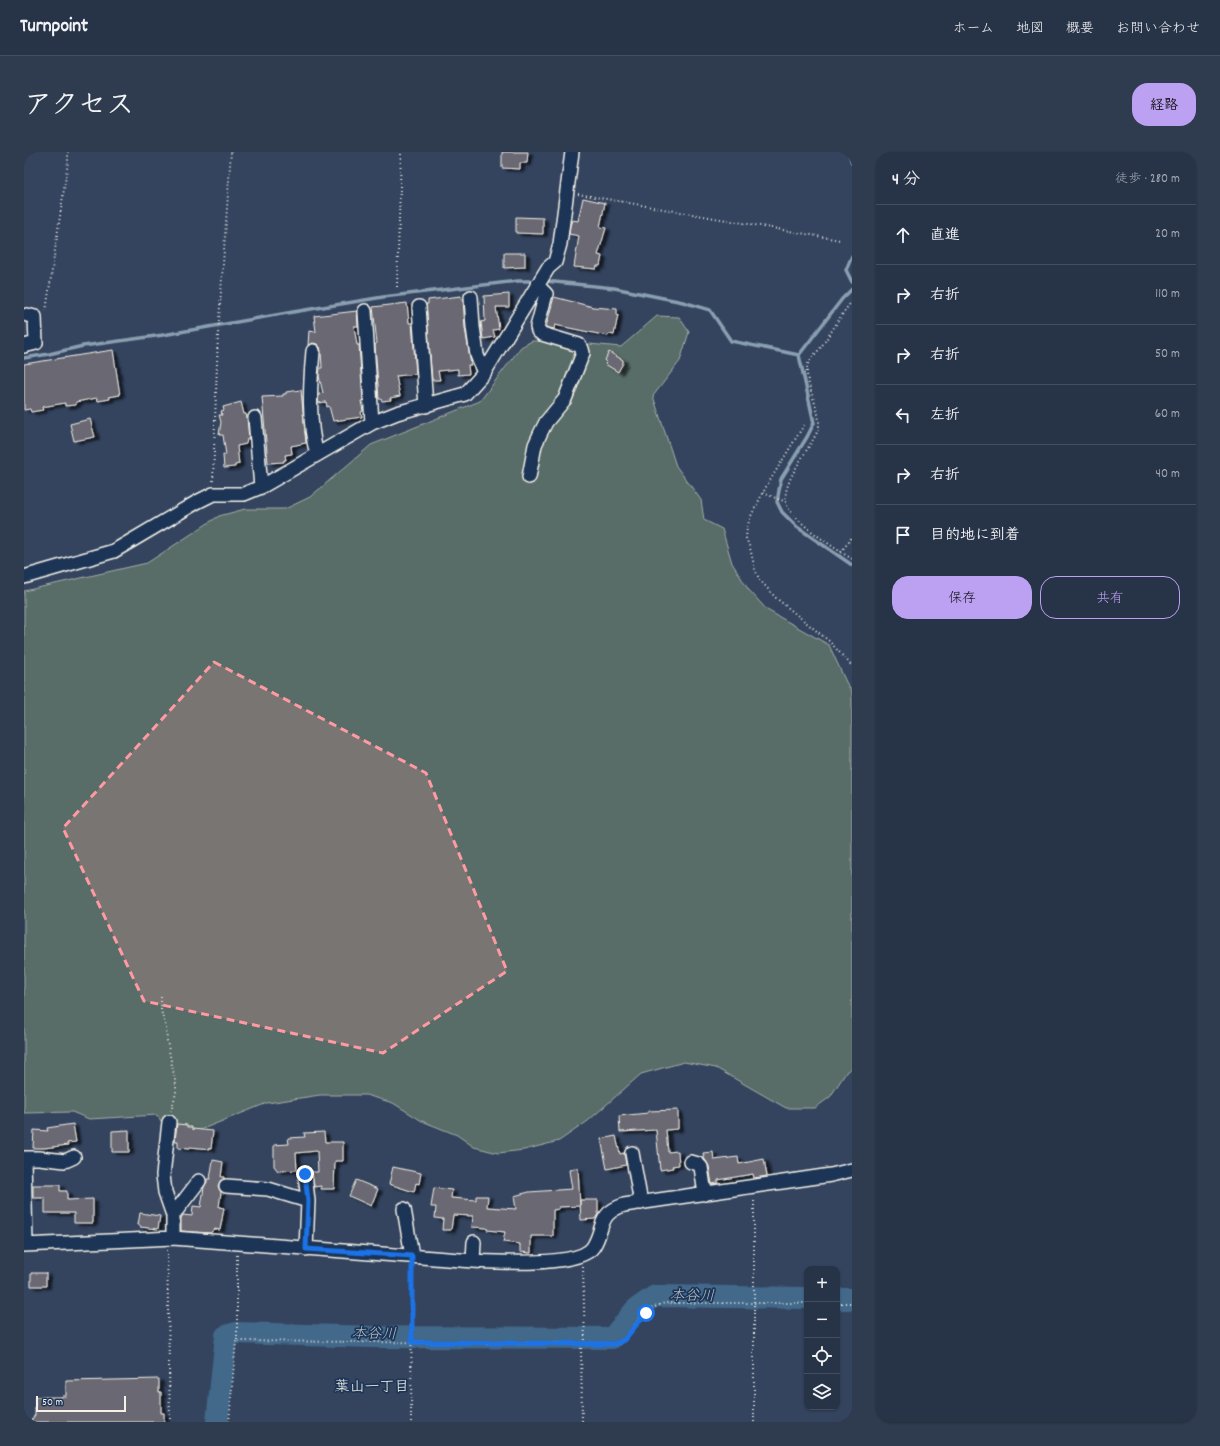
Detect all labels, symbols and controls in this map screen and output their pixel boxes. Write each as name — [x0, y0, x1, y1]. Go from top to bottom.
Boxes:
text: Turnpoint — [20, 14, 88, 41]
text: ホーム — [953, 19, 994, 39]
text: 地図 — [1016, 19, 1044, 39]
text: 概要 — [1066, 19, 1094, 39]
text: お問い合わせ — [1116, 19, 1200, 39]
button: 経路 — [1132, 83, 1196, 126]
text: アクセス — [24, 88, 134, 128]
text: 4 分 — [892, 169, 920, 193]
text: 徒歩 · 280 m — [1115, 170, 1180, 189]
icon: ahead — [892, 224, 914, 246]
text: 直進 — [930, 225, 960, 247]
text: 20 m — [1155, 225, 1180, 244]
icon: right — [892, 284, 914, 306]
text: 右折 — [930, 285, 960, 307]
text: 110 m — [1155, 285, 1180, 304]
icon: right — [892, 344, 914, 366]
text: 右折 — [930, 345, 960, 367]
text: 50 m — [1155, 345, 1180, 364]
icon: left — [892, 404, 914, 426]
text: 左折 — [930, 405, 960, 427]
text: 60 m — [1155, 405, 1180, 424]
icon: right — [892, 464, 914, 486]
text: 右折 — [930, 465, 960, 487]
text: 40 m — [1156, 465, 1180, 484]
icon: arrive — [892, 524, 914, 546]
text: 目的地に到着 — [930, 525, 1020, 547]
button: 保存 — [892, 576, 1032, 619]
button: 共有 — [1040, 576, 1180, 619]
route end — [296, 1165, 314, 1183]
map controls — [804, 1266, 840, 1410]
button: + — [804, 1266, 840, 1302]
water label: 本谷川 — [669, 1286, 715, 1308]
button: − — [804, 1302, 840, 1338]
route start — [637, 1304, 655, 1322]
water label: 本谷川 — [351, 1324, 397, 1346]
button: locate — [804, 1338, 840, 1374]
button: layers — [804, 1374, 840, 1410]
district label: 葉山一丁目 — [334, 1377, 410, 1399]
scale bar — [36, 1394, 126, 1413]
text: 50 m — [42, 1395, 63, 1411]

